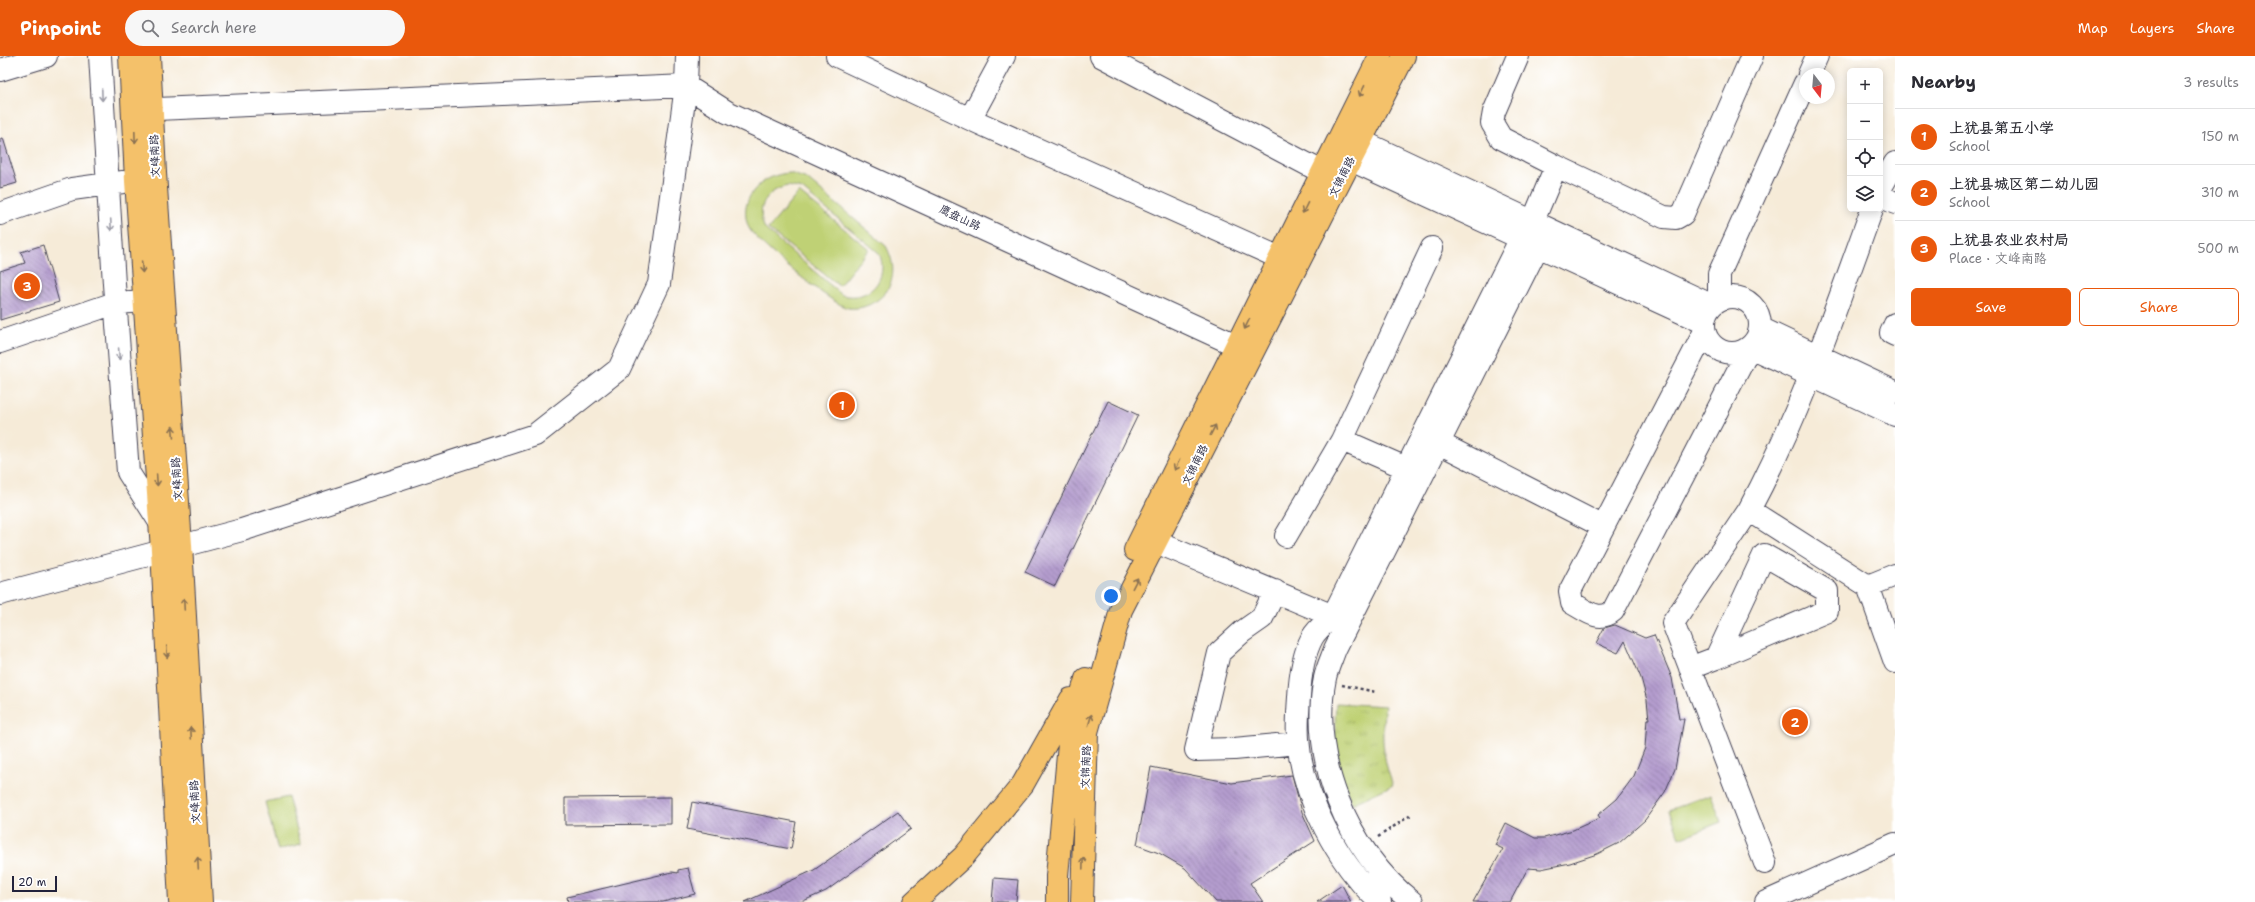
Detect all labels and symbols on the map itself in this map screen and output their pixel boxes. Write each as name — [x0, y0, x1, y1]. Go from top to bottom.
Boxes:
north arrow — [1799, 68, 1835, 104]
one-way arrow — [1358, 85, 1365, 97]
one-way arrow — [98, 88, 105, 101]
one-way arrow — [131, 130, 138, 143]
street label: 文峰南路 — [147, 134, 163, 178]
street label: 文锦南路 — [1325, 154, 1359, 200]
one-way arrow — [1301, 201, 1308, 213]
street label: 鹰盘山路 — [937, 202, 983, 234]
one-way arrow — [107, 218, 115, 231]
one-way arrow — [139, 260, 146, 273]
pin: 3 — [14, 271, 40, 301]
one-way arrow — [1243, 318, 1250, 330]
one-way arrow — [115, 347, 122, 360]
pin: 1 — [829, 390, 855, 420]
one-way arrow — [1210, 424, 1217, 436]
one-way arrow — [170, 426, 177, 439]
street label: 文锦南路 — [1178, 442, 1212, 488]
street label: 文峰南路 — [168, 457, 186, 501]
one-way arrow — [1172, 459, 1180, 471]
one-way arrow — [154, 473, 161, 486]
one-way arrow — [1132, 577, 1139, 589]
your location — [1101, 586, 1121, 606]
one-way arrow — [181, 597, 188, 610]
one-way arrow — [164, 645, 171, 658]
pin: 2 — [1782, 707, 1808, 737]
one-way arrow — [1087, 713, 1094, 726]
one-way arrow — [187, 727, 194, 740]
street label: 文锦南路 — [1078, 745, 1094, 789]
street label: 文峰南路 — [186, 780, 204, 824]
one-way arrow — [195, 857, 202, 870]
one-way arrow — [1079, 857, 1087, 870]
scale bar — [12, 874, 57, 893]

